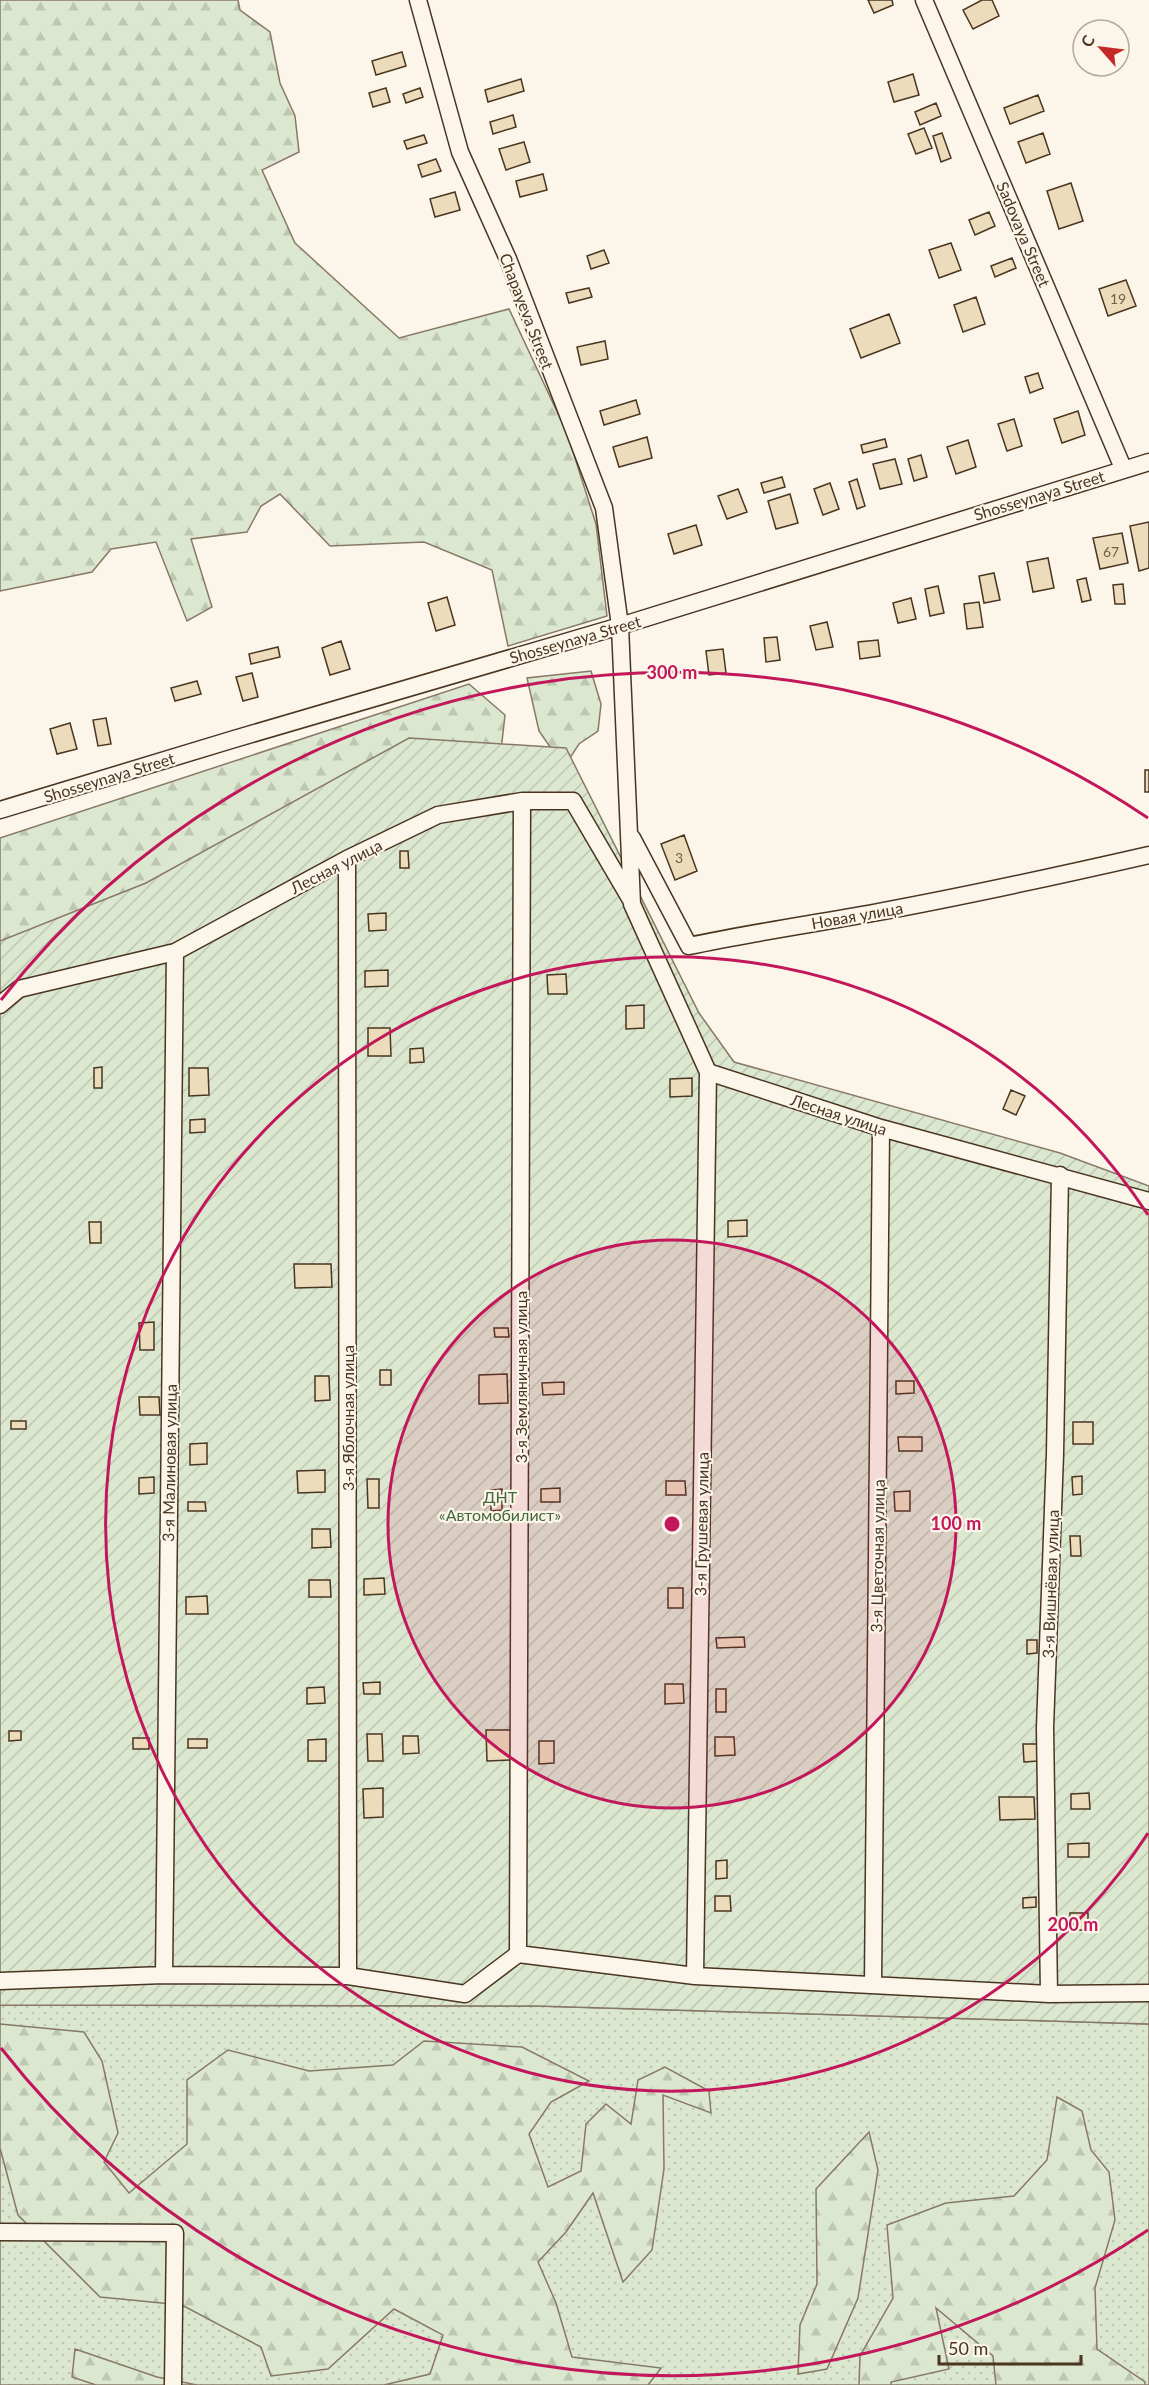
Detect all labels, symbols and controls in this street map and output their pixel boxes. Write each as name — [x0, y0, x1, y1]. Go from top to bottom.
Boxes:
north arrow — [1071, 18, 1131, 78]
text: С — [1076, 31, 1098, 50]
street label: Sadovaya Street — [993, 179, 1055, 290]
street label: Chapayeva Street — [496, 250, 558, 372]
house number: 19 — [1110, 290, 1126, 307]
street label: Shosseynaya Street — [971, 466, 1107, 524]
house number: 67 — [1103, 543, 1119, 560]
street label: Shosseynaya Street — [507, 611, 643, 667]
text: 300 m — [647, 661, 697, 683]
street label: Shosseynaya Street — [41, 748, 177, 806]
street label: Лесная улица — [286, 835, 385, 898]
house number: 3 — [675, 849, 683, 866]
street label: Новая улица — [810, 898, 904, 932]
street label: Лесная улица — [788, 1089, 890, 1139]
street label: 3-я Земляничная улица — [511, 1291, 530, 1463]
street label: 3-я Яблочная улица — [338, 1345, 357, 1491]
street label: 3-я Малиновая улица — [158, 1384, 180, 1542]
street label: 3-я Грушевая улица — [690, 1452, 712, 1596]
street label: 3-я Цветочная улица — [866, 1479, 888, 1633]
park label: ДНТ «Автомобилист» — [439, 1487, 561, 1524]
street label: 3-я Вишнёвая улица — [1038, 1509, 1062, 1659]
text: 100 m — [931, 1512, 981, 1534]
centre of rings — [662, 1514, 682, 1534]
text: 200 m — [1048, 1913, 1098, 1935]
scale bar — [939, 2328, 1082, 2366]
text: 50 m — [948, 2337, 988, 2359]

